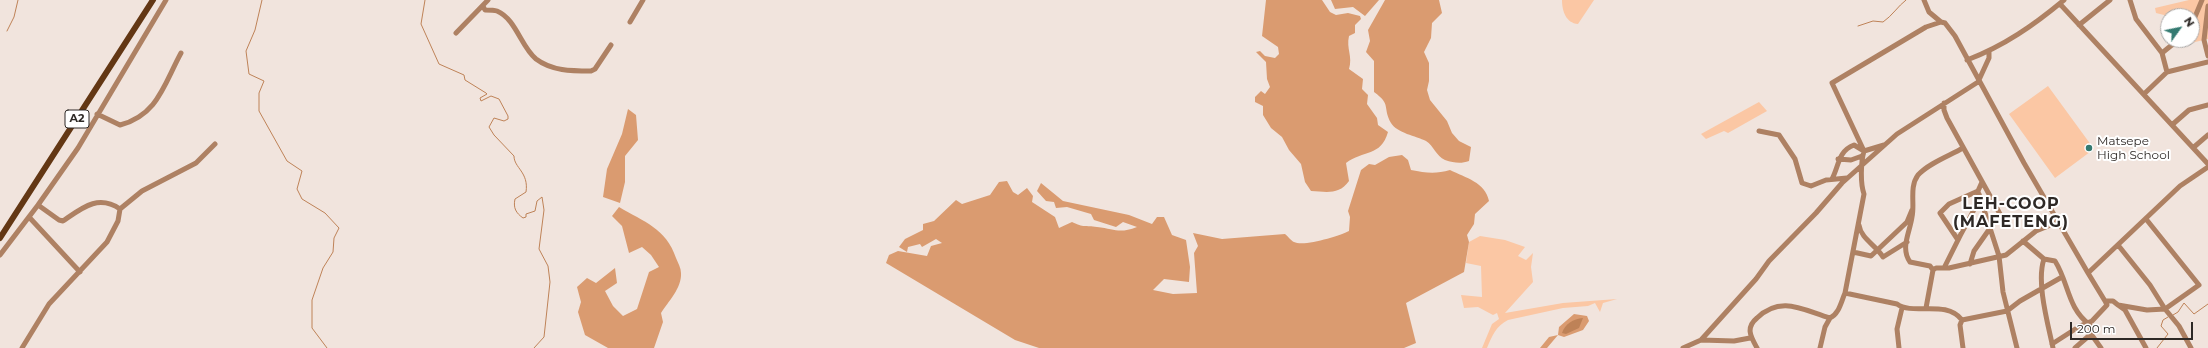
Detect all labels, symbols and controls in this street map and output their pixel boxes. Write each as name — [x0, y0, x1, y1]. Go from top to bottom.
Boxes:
north arrow — [2160, 8, 2200, 48]
text: N — [2181, 14, 2198, 30]
road number: A2 — [65, 110, 89, 128]
place label: Matsepe High School — [2097, 134, 2170, 162]
marker: Matsepe High School — [2084, 143, 2094, 153]
district label: LEH-COOP (MAFETENG) — [1953, 194, 2069, 232]
scale bar — [2072, 314, 2195, 340]
text: 200 m — [2077, 321, 2116, 336]

